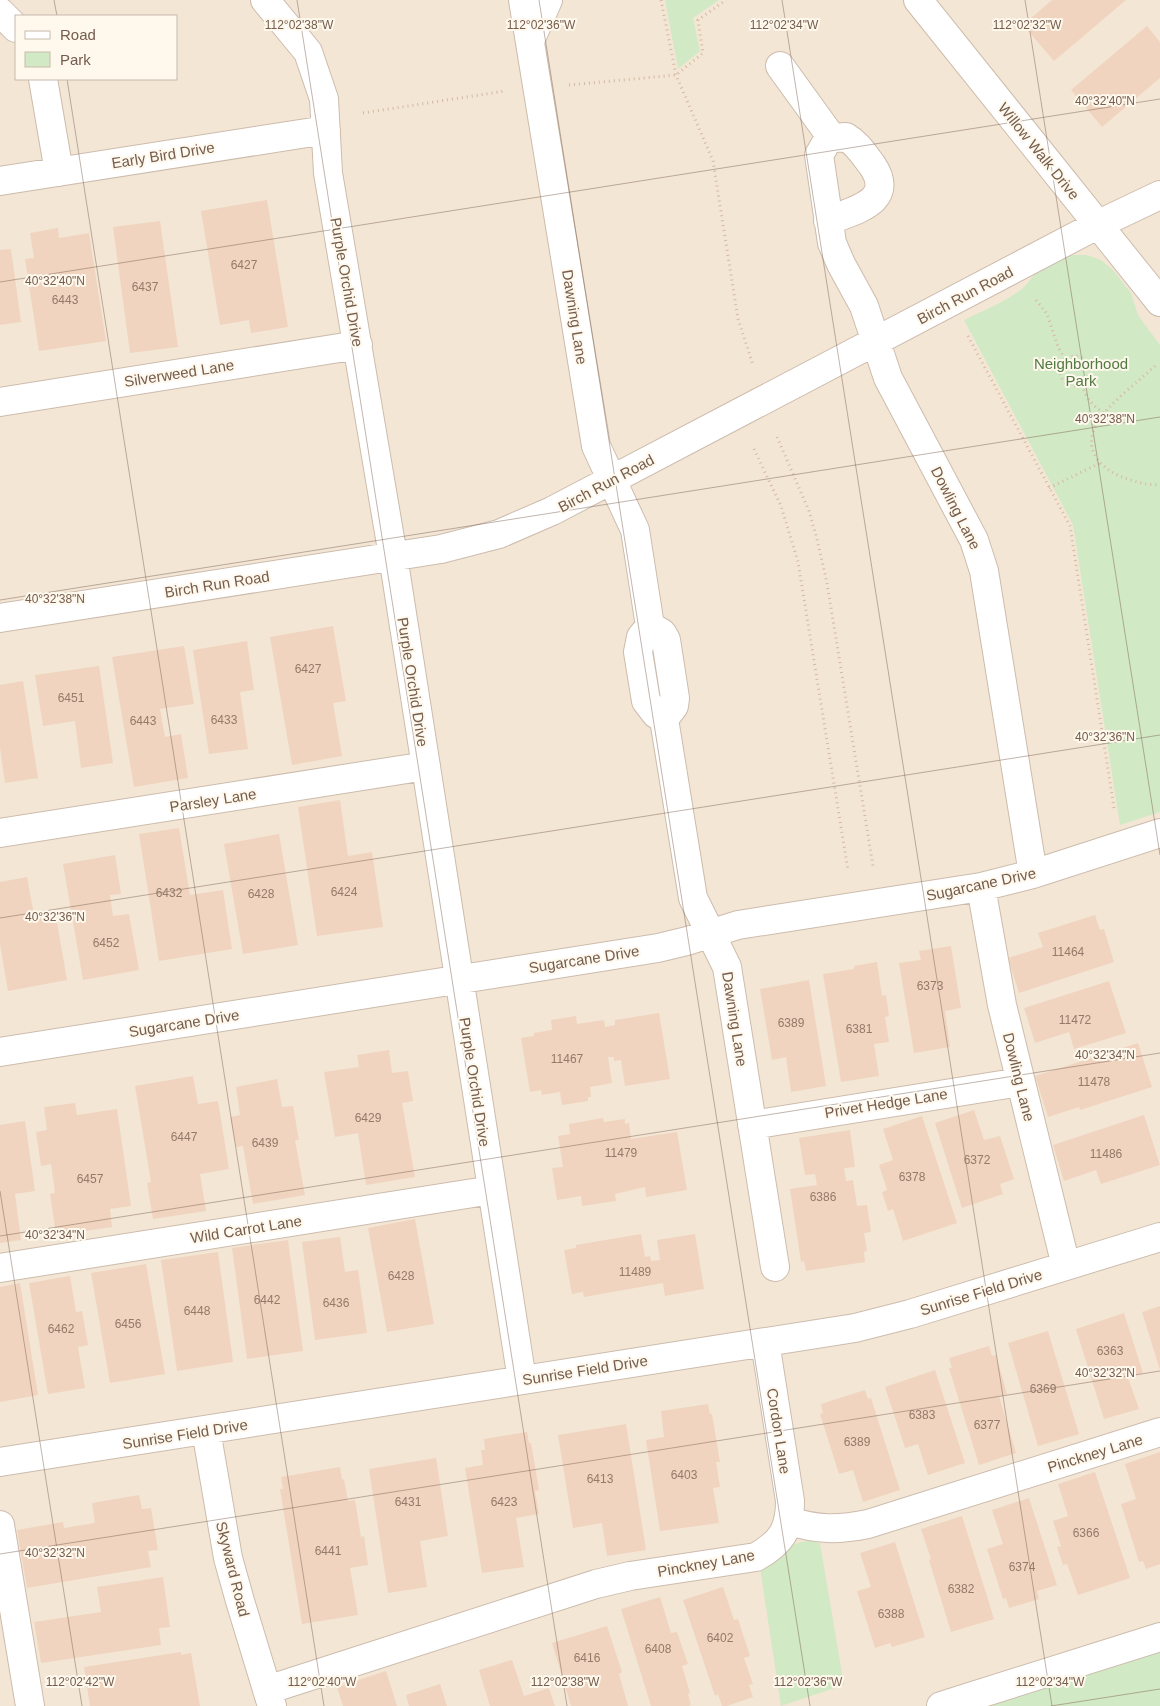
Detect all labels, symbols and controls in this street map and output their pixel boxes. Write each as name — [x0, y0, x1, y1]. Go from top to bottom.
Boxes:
legend — [15, 15, 178, 80]
text: 112°02'38"W — [265, 18, 334, 32]
text: 112°02'36"W — [507, 18, 576, 32]
text: 112°02'34"W — [750, 18, 819, 32]
text: 112°02'32"W — [993, 18, 1062, 32]
text: Road — [60, 26, 96, 43]
text: Park — [60, 51, 91, 68]
text: 40°32'40"N — [1075, 94, 1135, 108]
street label: Willow Walk Drive — [995, 99, 1083, 203]
street label: Early Bird Drive — [110, 138, 216, 172]
street label: Purple Orchid Drive — [327, 216, 367, 348]
house number: 6427 — [231, 258, 258, 272]
street label: Birch Run Road — [914, 263, 1016, 327]
street label: Dawning Lane — [559, 268, 591, 366]
text: 40°32'40"N — [25, 274, 85, 288]
house number: 6437 — [132, 280, 159, 294]
house number: 6443 — [52, 293, 79, 307]
park label: Neighborhood Park — [1034, 355, 1128, 389]
street label: Silverweed Lane — [123, 356, 235, 390]
text: 40°32'38"N — [1075, 412, 1135, 426]
street label: Birch Run Road — [555, 451, 657, 515]
street label: Dowling Lane — [928, 464, 984, 552]
street label: Birch Run Road — [163, 567, 271, 601]
text: 40°32'38"N — [25, 592, 85, 606]
street label: Purple Orchid Drive — [394, 616, 432, 748]
house number: 6427 — [295, 662, 322, 676]
house number: 6451 — [58, 691, 85, 705]
house number: 6433 — [211, 713, 238, 727]
house number: 6443 — [130, 714, 157, 728]
text: 40°32'36"N — [1075, 730, 1135, 744]
street label: Parsley Lane — [168, 785, 258, 815]
street label: Sugarcane Drive — [925, 864, 1037, 904]
house number: 6424 — [331, 885, 358, 899]
house number: 6432 — [156, 886, 183, 900]
house number: 6428 — [248, 887, 275, 901]
text: 40°32'36"N — [25, 910, 85, 924]
house number: 6452 — [93, 936, 120, 950]
street label: Sugarcane Drive — [527, 942, 641, 976]
house number: 11464 — [1052, 945, 1085, 959]
street label: Dawning Lane — [719, 970, 751, 1068]
house number: 6373 — [917, 979, 944, 993]
street label: Sugarcane Drive — [127, 1006, 241, 1040]
house number: 11472 — [1059, 1013, 1092, 1027]
street label: Purple Orchid Drive — [456, 1016, 494, 1148]
house number: 6389 — [778, 1016, 805, 1030]
house number: 6381 — [846, 1022, 873, 1036]
street label: Dowling Lane — [1000, 1031, 1038, 1123]
text: 40°32'34"N — [1075, 1048, 1135, 1062]
house number: 11467 — [551, 1052, 584, 1066]
house number: 11478 — [1078, 1075, 1111, 1089]
street label: Privet Hedge Lane — [823, 1085, 949, 1121]
house number: 6429 — [355, 1111, 382, 1125]
house number: 6447 — [171, 1130, 198, 1144]
house number: 6439 — [252, 1136, 279, 1150]
house number: 11479 — [605, 1146, 638, 1160]
house number: 11486 — [1090, 1147, 1123, 1161]
house number: 6372 — [964, 1153, 991, 1167]
house number: 6378 — [899, 1170, 926, 1184]
house number: 6457 — [77, 1172, 104, 1186]
house number: 6386 — [810, 1190, 837, 1204]
street label: Wild Carrot Lane — [189, 1212, 303, 1246]
text: 40°32'34"N — [25, 1228, 85, 1242]
house number: 11489 — [619, 1265, 652, 1279]
street label: Sunrise Field Drive — [918, 1265, 1044, 1319]
house number: 6428 — [388, 1269, 415, 1283]
house number: 6442 — [254, 1293, 281, 1307]
house number: 6436 — [323, 1296, 350, 1310]
house number: 6448 — [184, 1304, 211, 1318]
house number: 6456 — [115, 1317, 142, 1331]
house number: 6462 — [48, 1322, 75, 1336]
house number: 6363 — [1097, 1344, 1124, 1358]
street label: Sunrise Field Drive — [521, 1352, 649, 1388]
text: 40°32'32"N — [1075, 1366, 1135, 1380]
house number: 6369 — [1030, 1382, 1057, 1396]
street label: Cordon Lane — [764, 1387, 794, 1475]
house number: 6383 — [909, 1408, 936, 1422]
street label: Sunrise Field Drive — [121, 1416, 249, 1452]
house number: 6377 — [974, 1418, 1001, 1432]
street label: Pinckney Lane — [1045, 1430, 1145, 1476]
house number: 6389 — [844, 1435, 871, 1449]
house number: 6403 — [671, 1468, 698, 1482]
house number: 6413 — [587, 1472, 614, 1486]
house number: 6431 — [395, 1495, 422, 1509]
house number: 6423 — [491, 1495, 518, 1509]
street label: Skyward Road — [213, 1520, 253, 1618]
house number: 6366 — [1073, 1526, 1100, 1540]
house number: 6441 — [315, 1544, 342, 1558]
text: 40°32'32"N — [25, 1546, 85, 1560]
street label: Pinckney Lane — [656, 1546, 756, 1580]
house number: 6374 — [1009, 1560, 1036, 1574]
house number: 6382 — [948, 1582, 975, 1596]
house number: 6388 — [878, 1607, 905, 1621]
house number: 6402 — [707, 1631, 734, 1645]
house number: 6408 — [645, 1642, 672, 1656]
house number: 6416 — [574, 1651, 601, 1665]
text: 112°02'42"W — [46, 1675, 115, 1689]
text: 112°02'40"W — [288, 1675, 357, 1689]
text: 112°02'38"W — [531, 1675, 600, 1689]
text: 112°02'36"W — [774, 1675, 843, 1689]
text: 112°02'34"W — [1016, 1675, 1085, 1689]

